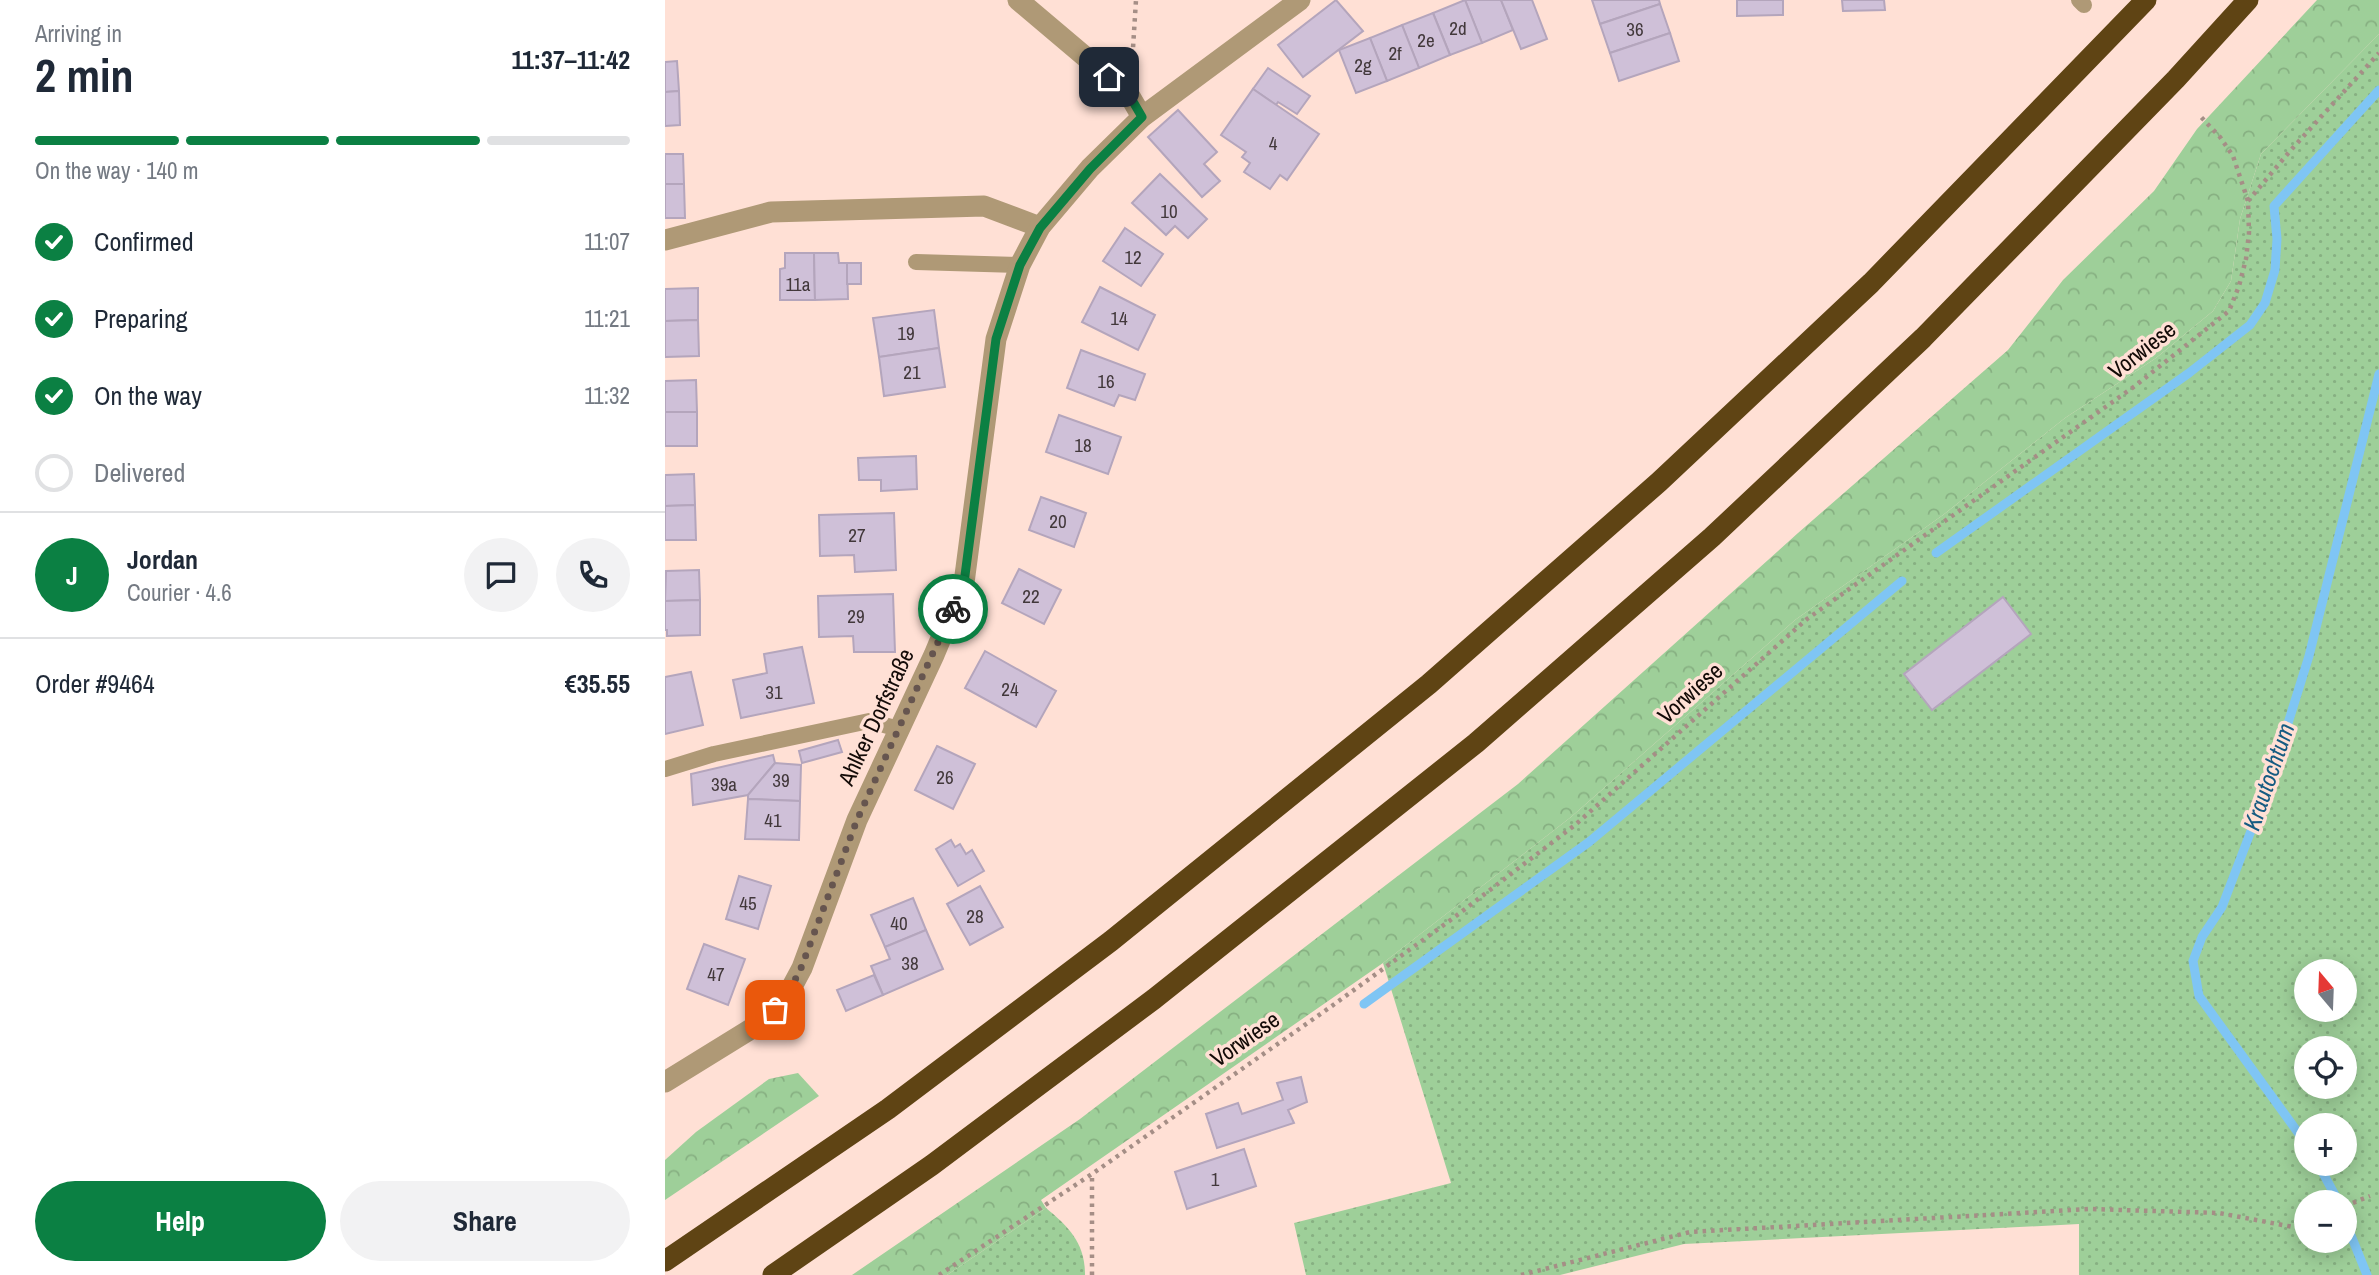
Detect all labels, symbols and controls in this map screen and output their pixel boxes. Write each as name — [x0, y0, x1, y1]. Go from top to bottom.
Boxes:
house number: 2d — [1449, 15, 1467, 41]
house number: 36 — [1626, 16, 1644, 42]
text: Arriving in — [35, 18, 122, 49]
house number: 2e — [1417, 27, 1435, 53]
house number: 2f — [1389, 40, 1402, 66]
text: 11:37–11:42 — [511, 42, 630, 77]
text: 2 min — [35, 44, 134, 106]
pin — [1079, 47, 1139, 107]
house number: 2g — [1354, 52, 1372, 78]
icon: home — [1090, 58, 1128, 96]
house number: 4 — [1269, 130, 1278, 156]
text: On the way · 140 m — [35, 155, 199, 186]
house number: 10 — [1160, 198, 1178, 224]
icon: check — [35, 223, 73, 261]
text: Confirmed — [94, 224, 194, 259]
text: 11:07 — [584, 226, 630, 257]
house number: 12 — [1124, 244, 1142, 270]
house number: 11a — [786, 271, 811, 297]
icon: check — [35, 300, 73, 338]
text: Preparing — [94, 301, 188, 336]
text: 11:21 — [584, 303, 630, 334]
house number: 14 — [1110, 305, 1128, 331]
street label: Vorwiese — [2102, 314, 2182, 386]
house number: 19 — [897, 320, 915, 346]
house number: 21 — [903, 359, 921, 385]
house number: 16 — [1097, 368, 1115, 394]
icon: check — [35, 377, 73, 415]
text: On the way — [94, 378, 202, 413]
text: 11:32 — [584, 380, 630, 411]
house number: 18 — [1074, 432, 1092, 458]
text: Delivered — [94, 455, 185, 490]
house number: 20 — [1049, 508, 1067, 534]
house number: 27 — [848, 522, 866, 548]
button: chat — [464, 538, 538, 612]
button: phone — [556, 538, 630, 612]
text: Jordan — [127, 542, 198, 577]
text: J — [66, 558, 78, 593]
courier — [918, 574, 988, 644]
text: Courier · 4.6 — [127, 577, 232, 608]
house number: 22 — [1022, 583, 1040, 609]
icon: bike — [934, 590, 972, 628]
house number: 29 — [847, 603, 865, 629]
street label: Ahlker Dorfstraße — [830, 643, 921, 791]
street label: Vorwiese — [1650, 655, 1729, 730]
text: Order #9464 — [35, 666, 155, 701]
text: €35.55 — [565, 666, 630, 701]
house number: 24 — [1001, 676, 1019, 702]
house number: 31 — [765, 679, 783, 705]
water label: Krautochtum — [2235, 719, 2301, 835]
house number: 26 — [936, 764, 954, 790]
house number: 39 — [772, 767, 790, 793]
house number: 39a — [711, 771, 737, 797]
house number: 41 — [764, 807, 782, 833]
house number: 45 — [739, 890, 757, 916]
house number: 28 — [966, 903, 984, 929]
house number: 40 — [890, 910, 908, 936]
house number: 38 — [901, 950, 919, 976]
north arrow — [2294, 959, 2357, 1022]
map controls — [2294, 959, 2357, 1253]
house number: 47 — [707, 961, 725, 987]
pin — [745, 980, 805, 1040]
icon: bag — [756, 991, 794, 1029]
street label: Vorwiese — [1204, 1004, 1285, 1074]
button: locate — [2294, 1036, 2357, 1099]
button: + — [2294, 1113, 2357, 1176]
house number: 1 — [1211, 1166, 1220, 1192]
button: Help — [35, 1181, 326, 1261]
button: Share — [340, 1181, 630, 1261]
button: − — [2294, 1190, 2357, 1253]

